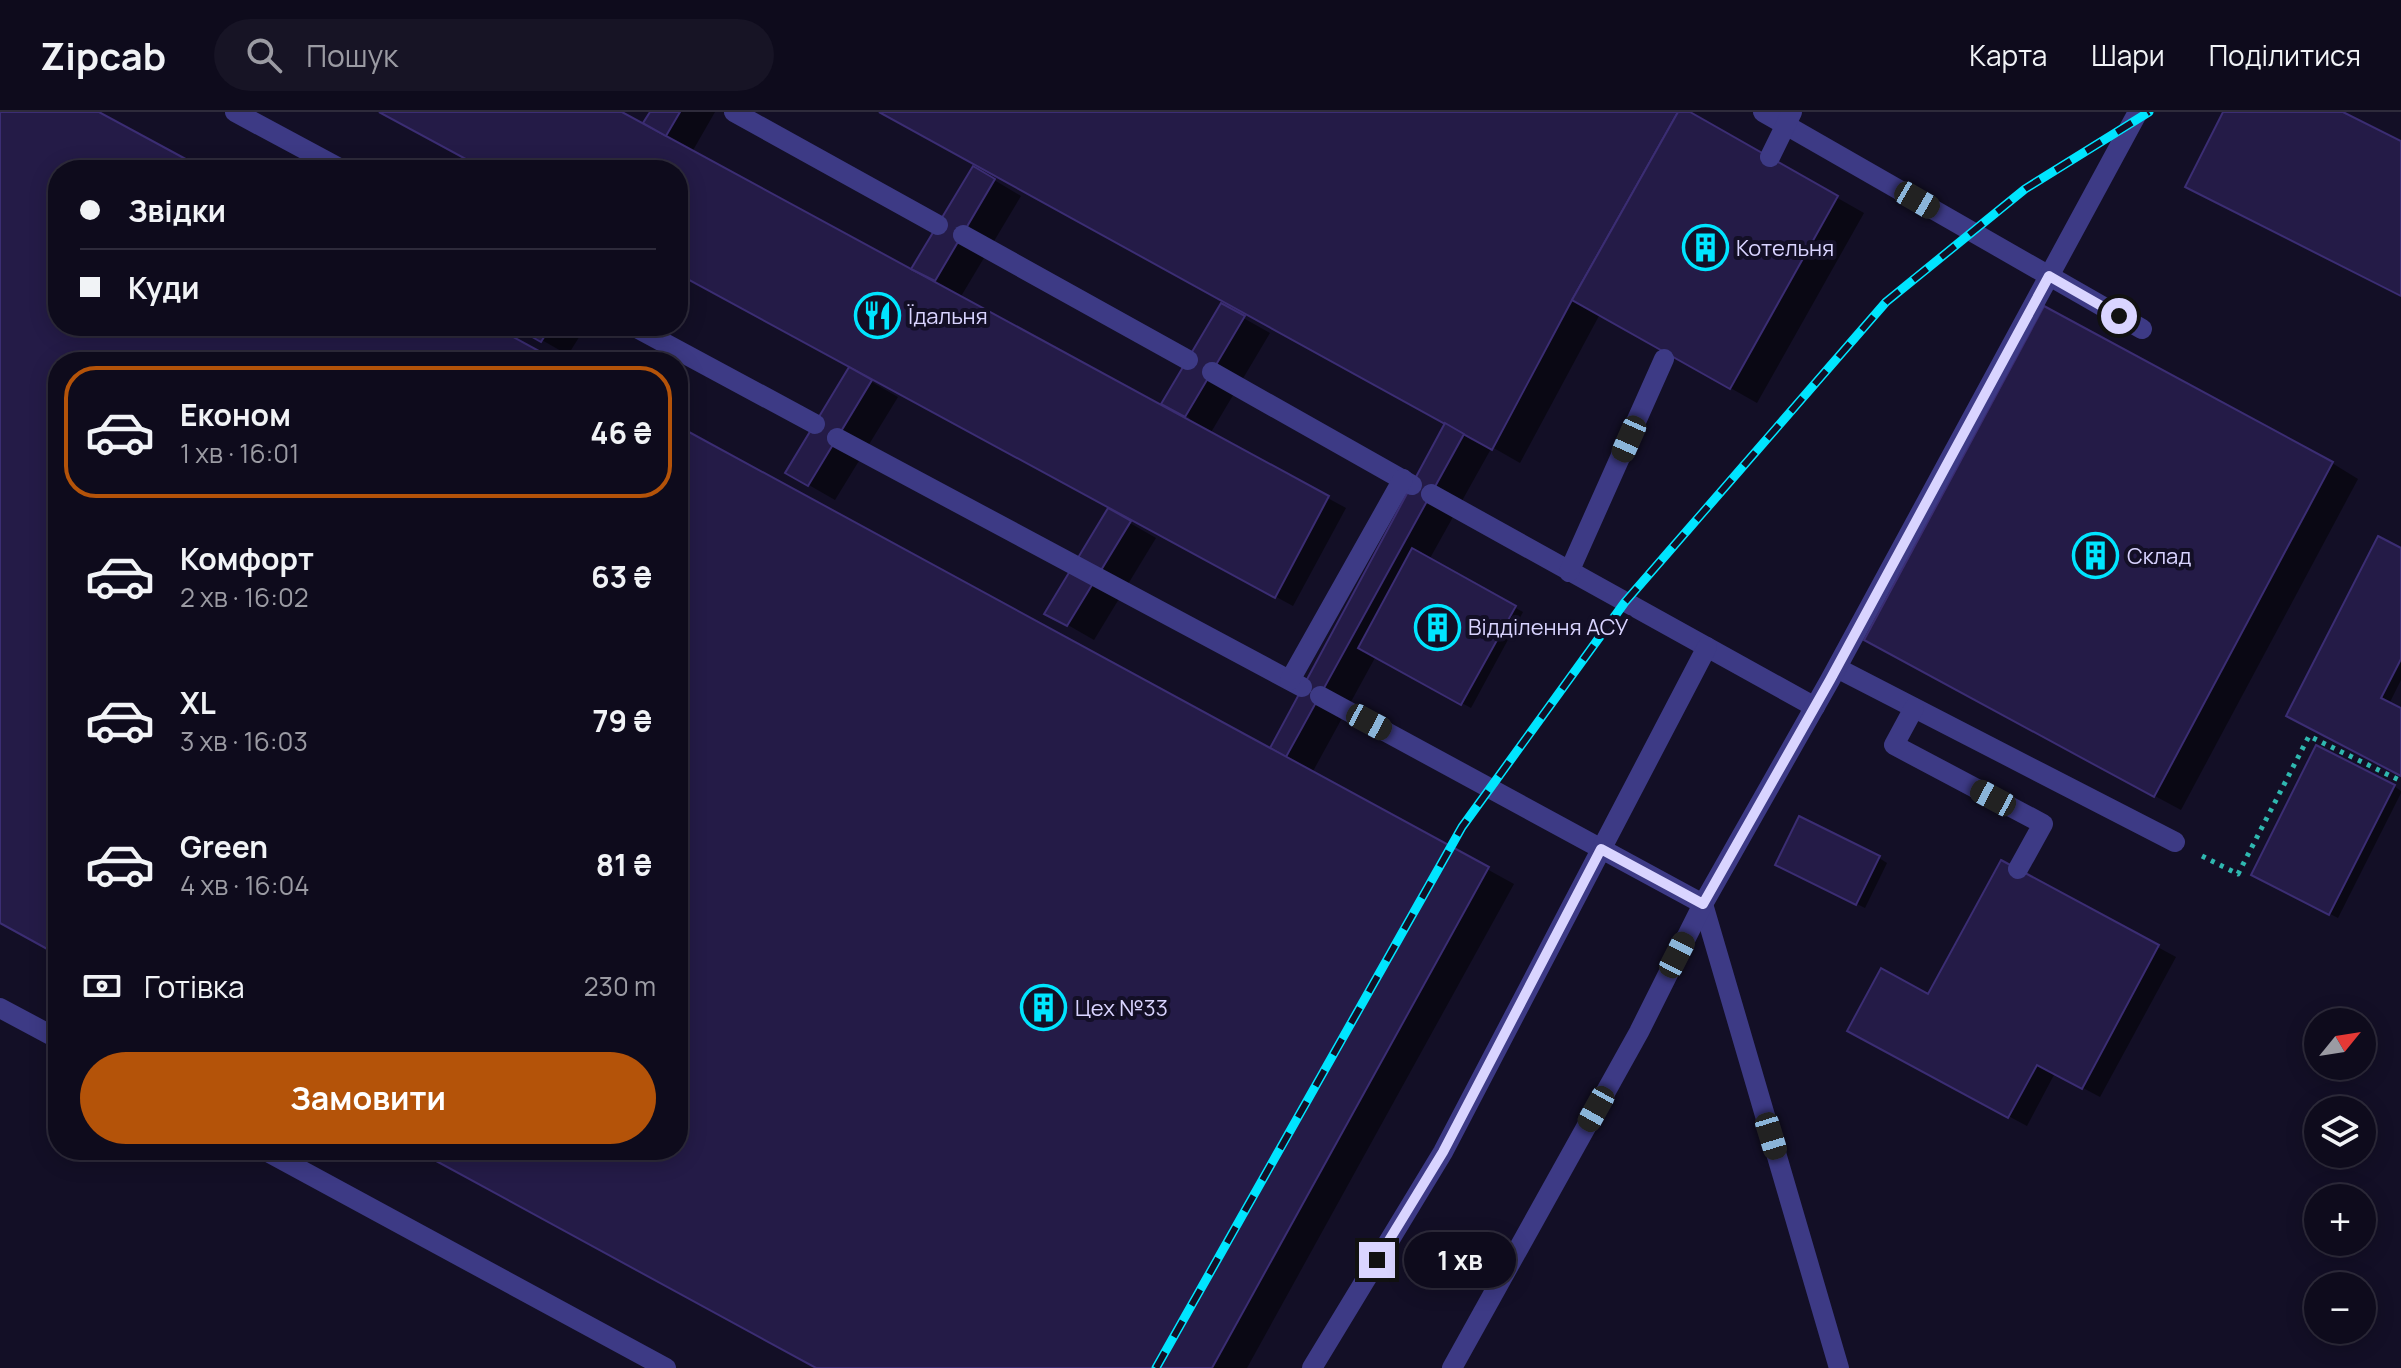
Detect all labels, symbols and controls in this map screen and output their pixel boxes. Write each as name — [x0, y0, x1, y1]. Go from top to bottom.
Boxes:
search box — [214, 19, 774, 91]
text: Zipcab — [40, 29, 166, 81]
icon: search — [242, 33, 286, 77]
text: Пошук — [306, 35, 398, 76]
text: Карта — [1969, 36, 2047, 74]
text: Шари — [2091, 36, 2165, 74]
text: Поділитися — [2209, 36, 2361, 74]
car — [1890, 178, 1944, 222]
text: Звідки — [128, 190, 226, 231]
building icon: Котельня — [1681, 224, 1729, 272]
place label: Котельня — [1736, 233, 1834, 263]
text: Куди — [128, 267, 200, 308]
restaurant icon: Їдальня — [853, 292, 901, 340]
route start — [2101, 298, 2137, 334]
place label: Їдальня — [907, 301, 988, 331]
text: Економ — [180, 394, 291, 435]
icon: car — [84, 396, 156, 468]
text: 46 ₴ — [590, 412, 652, 453]
car — [1608, 412, 1650, 466]
text: 1 хв · 16:01 — [180, 435, 299, 471]
building icon: Склад — [2072, 532, 2120, 580]
text: Комфорт — [180, 538, 314, 579]
icon: car — [84, 540, 156, 612]
place label: Склад — [2127, 541, 2191, 571]
text: 63 ₴ — [591, 556, 652, 597]
text: 2 хв · 16:02 — [180, 579, 309, 615]
building icon: Відділення АСУ — [1413, 603, 1461, 651]
place label: Відділення АСУ — [1468, 612, 1629, 642]
text: XL — [180, 682, 216, 723]
icon: car — [84, 684, 156, 756]
text: 79 ₴ — [593, 700, 652, 741]
car — [1342, 700, 1396, 744]
text: 3 хв · 16:03 — [180, 723, 308, 759]
car — [1966, 776, 2020, 820]
text: Green — [180, 826, 268, 867]
icon: car — [84, 828, 156, 900]
text: 81 ₴ — [596, 844, 652, 885]
text: 4 хв · 16:04 — [180, 867, 310, 903]
car — [1655, 928, 1699, 982]
icon: cash — [80, 964, 124, 1008]
text: Готівка — [144, 966, 245, 1007]
text: 230 m — [584, 968, 656, 1004]
building icon: Цех №33 — [1020, 984, 1068, 1032]
place label: Цех №33 — [1075, 993, 1168, 1023]
north arrow — [2304, 1008, 2376, 1080]
map controls — [2304, 1008, 2376, 1344]
button: Замовити — [80, 1052, 656, 1144]
car — [1574, 1082, 1618, 1136]
button: layers — [2304, 1096, 2376, 1168]
car — [1753, 1110, 1789, 1162]
button: + — [2304, 1184, 2376, 1256]
callout: 1 хв — [1405, 1232, 1517, 1288]
route end — [1359, 1242, 1395, 1278]
text: 1 хв — [1437, 1242, 1483, 1278]
button: − — [2304, 1272, 2376, 1344]

